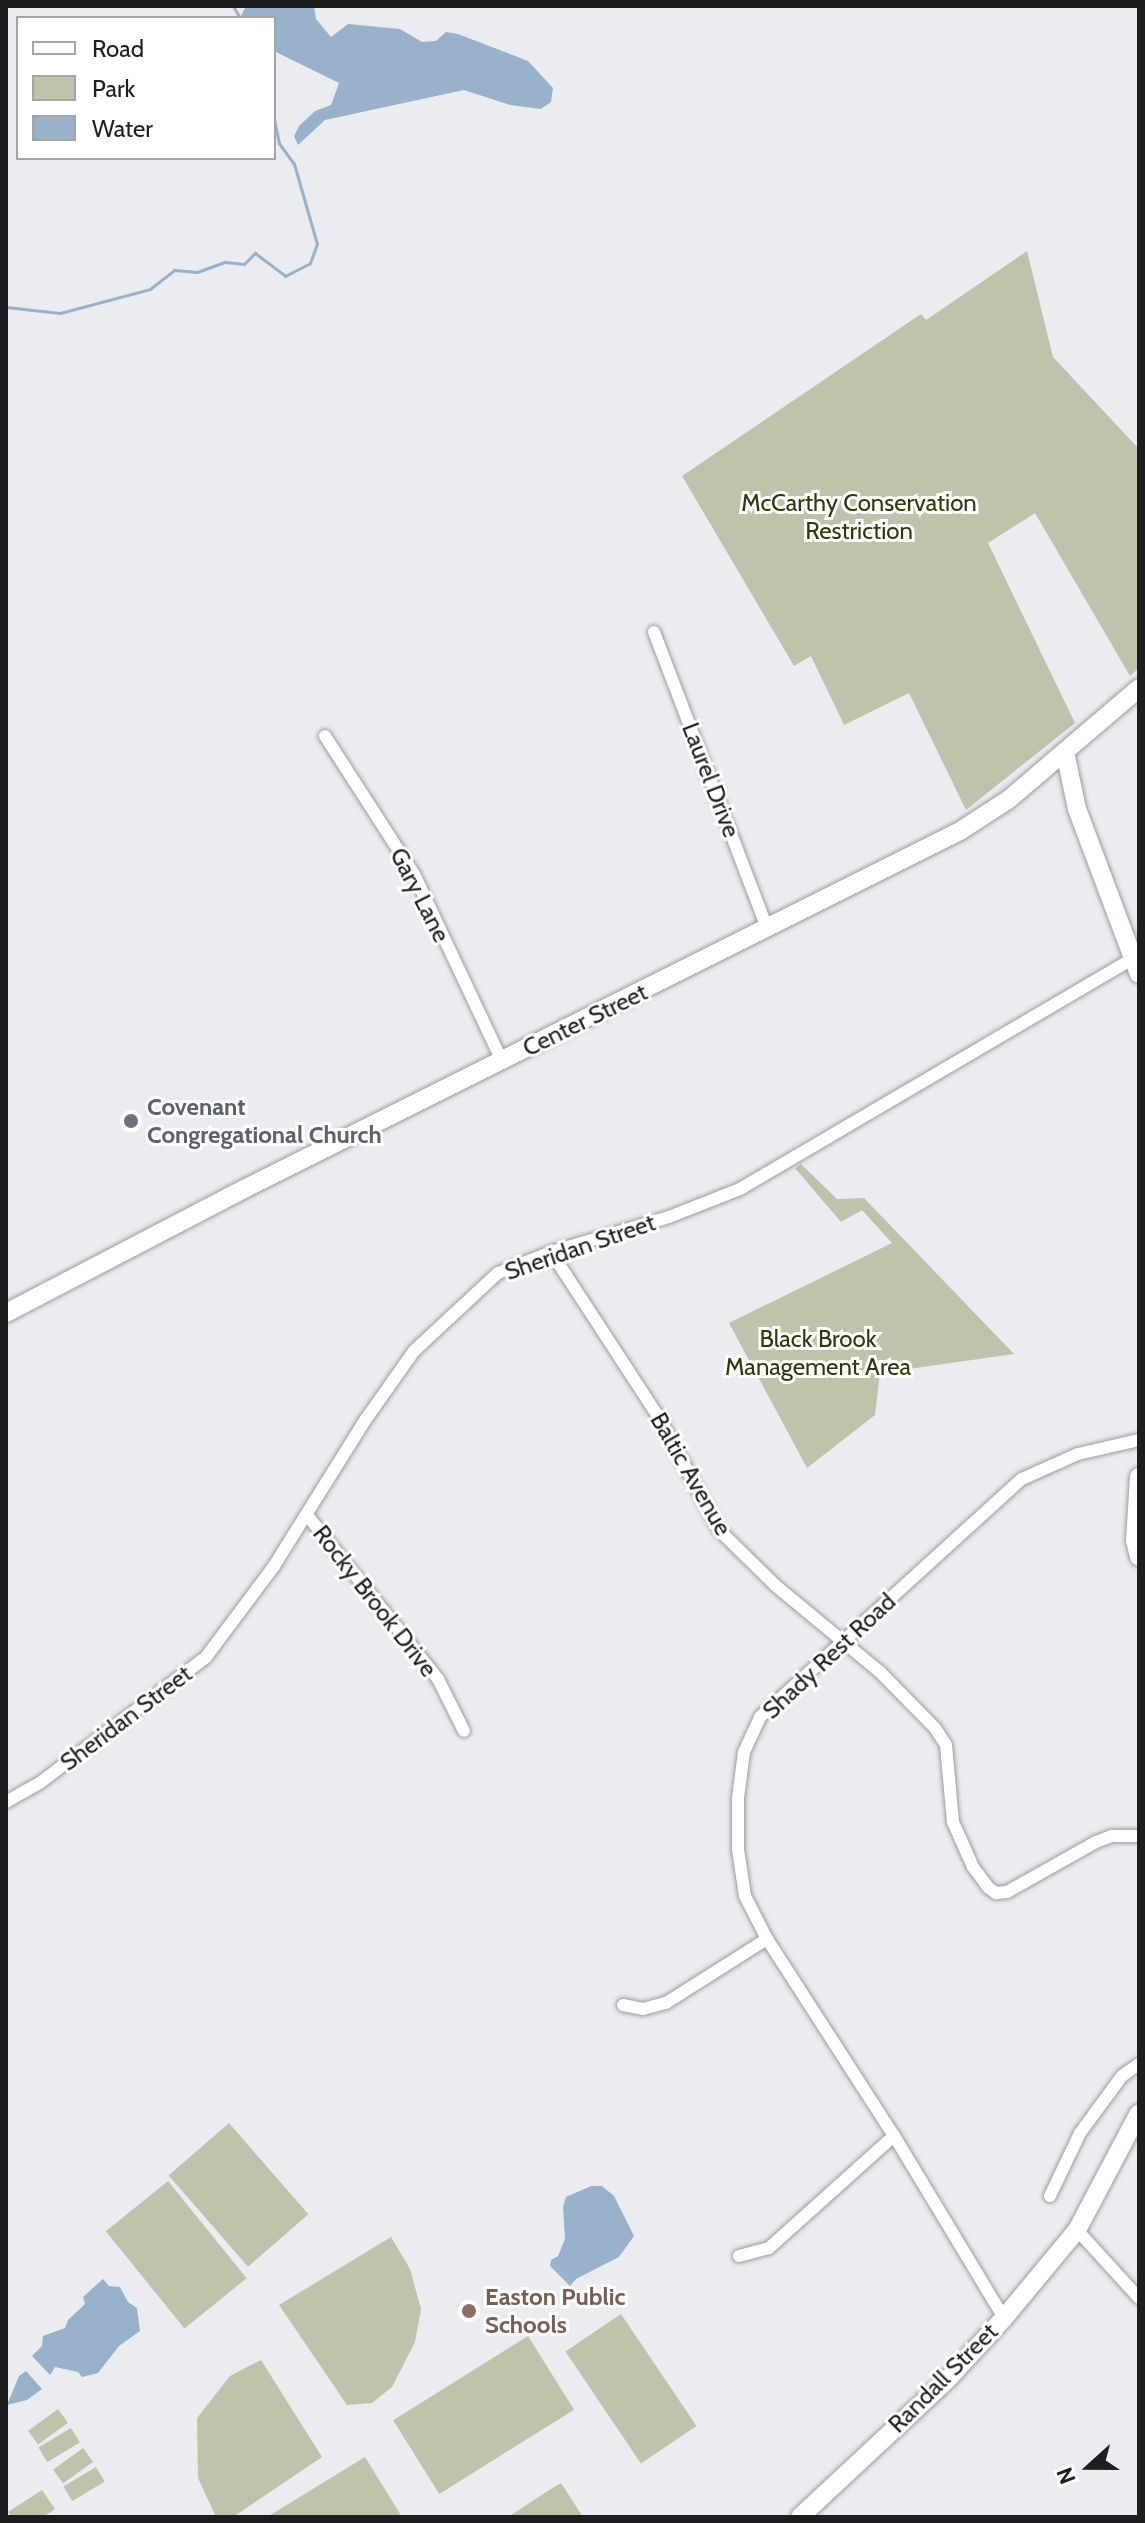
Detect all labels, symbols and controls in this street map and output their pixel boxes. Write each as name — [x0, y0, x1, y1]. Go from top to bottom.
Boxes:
legend — [16, 16, 276, 160]
text: Road — [92, 34, 144, 63]
text: Park — [92, 74, 135, 103]
text: Water — [92, 114, 153, 143]
park label: McCarthy Conservation Restriction — [741, 489, 977, 545]
street label: Laurel Drive — [676, 719, 746, 841]
street label: Gary Lane — [384, 843, 456, 947]
street label: Center Street — [518, 977, 652, 1063]
place label: Covenant Congregational Church — [147, 1093, 382, 1149]
marker: Covenant Congregational Church — [122, 1112, 140, 1130]
street label: Sheridan Street — [501, 1208, 659, 1286]
park label: Black Brook Management Area — [725, 1325, 911, 1381]
street label: Baltic Avenue — [644, 1407, 738, 1541]
street label: Rocky Brook Drive — [307, 1520, 443, 1682]
street label: Shady Rest Road — [757, 1587, 901, 1725]
street label: Sheridan Street — [55, 1659, 197, 1777]
place label: Easton Public Schools — [485, 2283, 625, 2339]
marker: Easton Public Schools — [460, 2302, 478, 2320]
street label: Randall Street — [882, 2317, 1004, 2439]
north arrow — [1049, 2427, 1129, 2507]
text: N — [1051, 2464, 1082, 2488]

